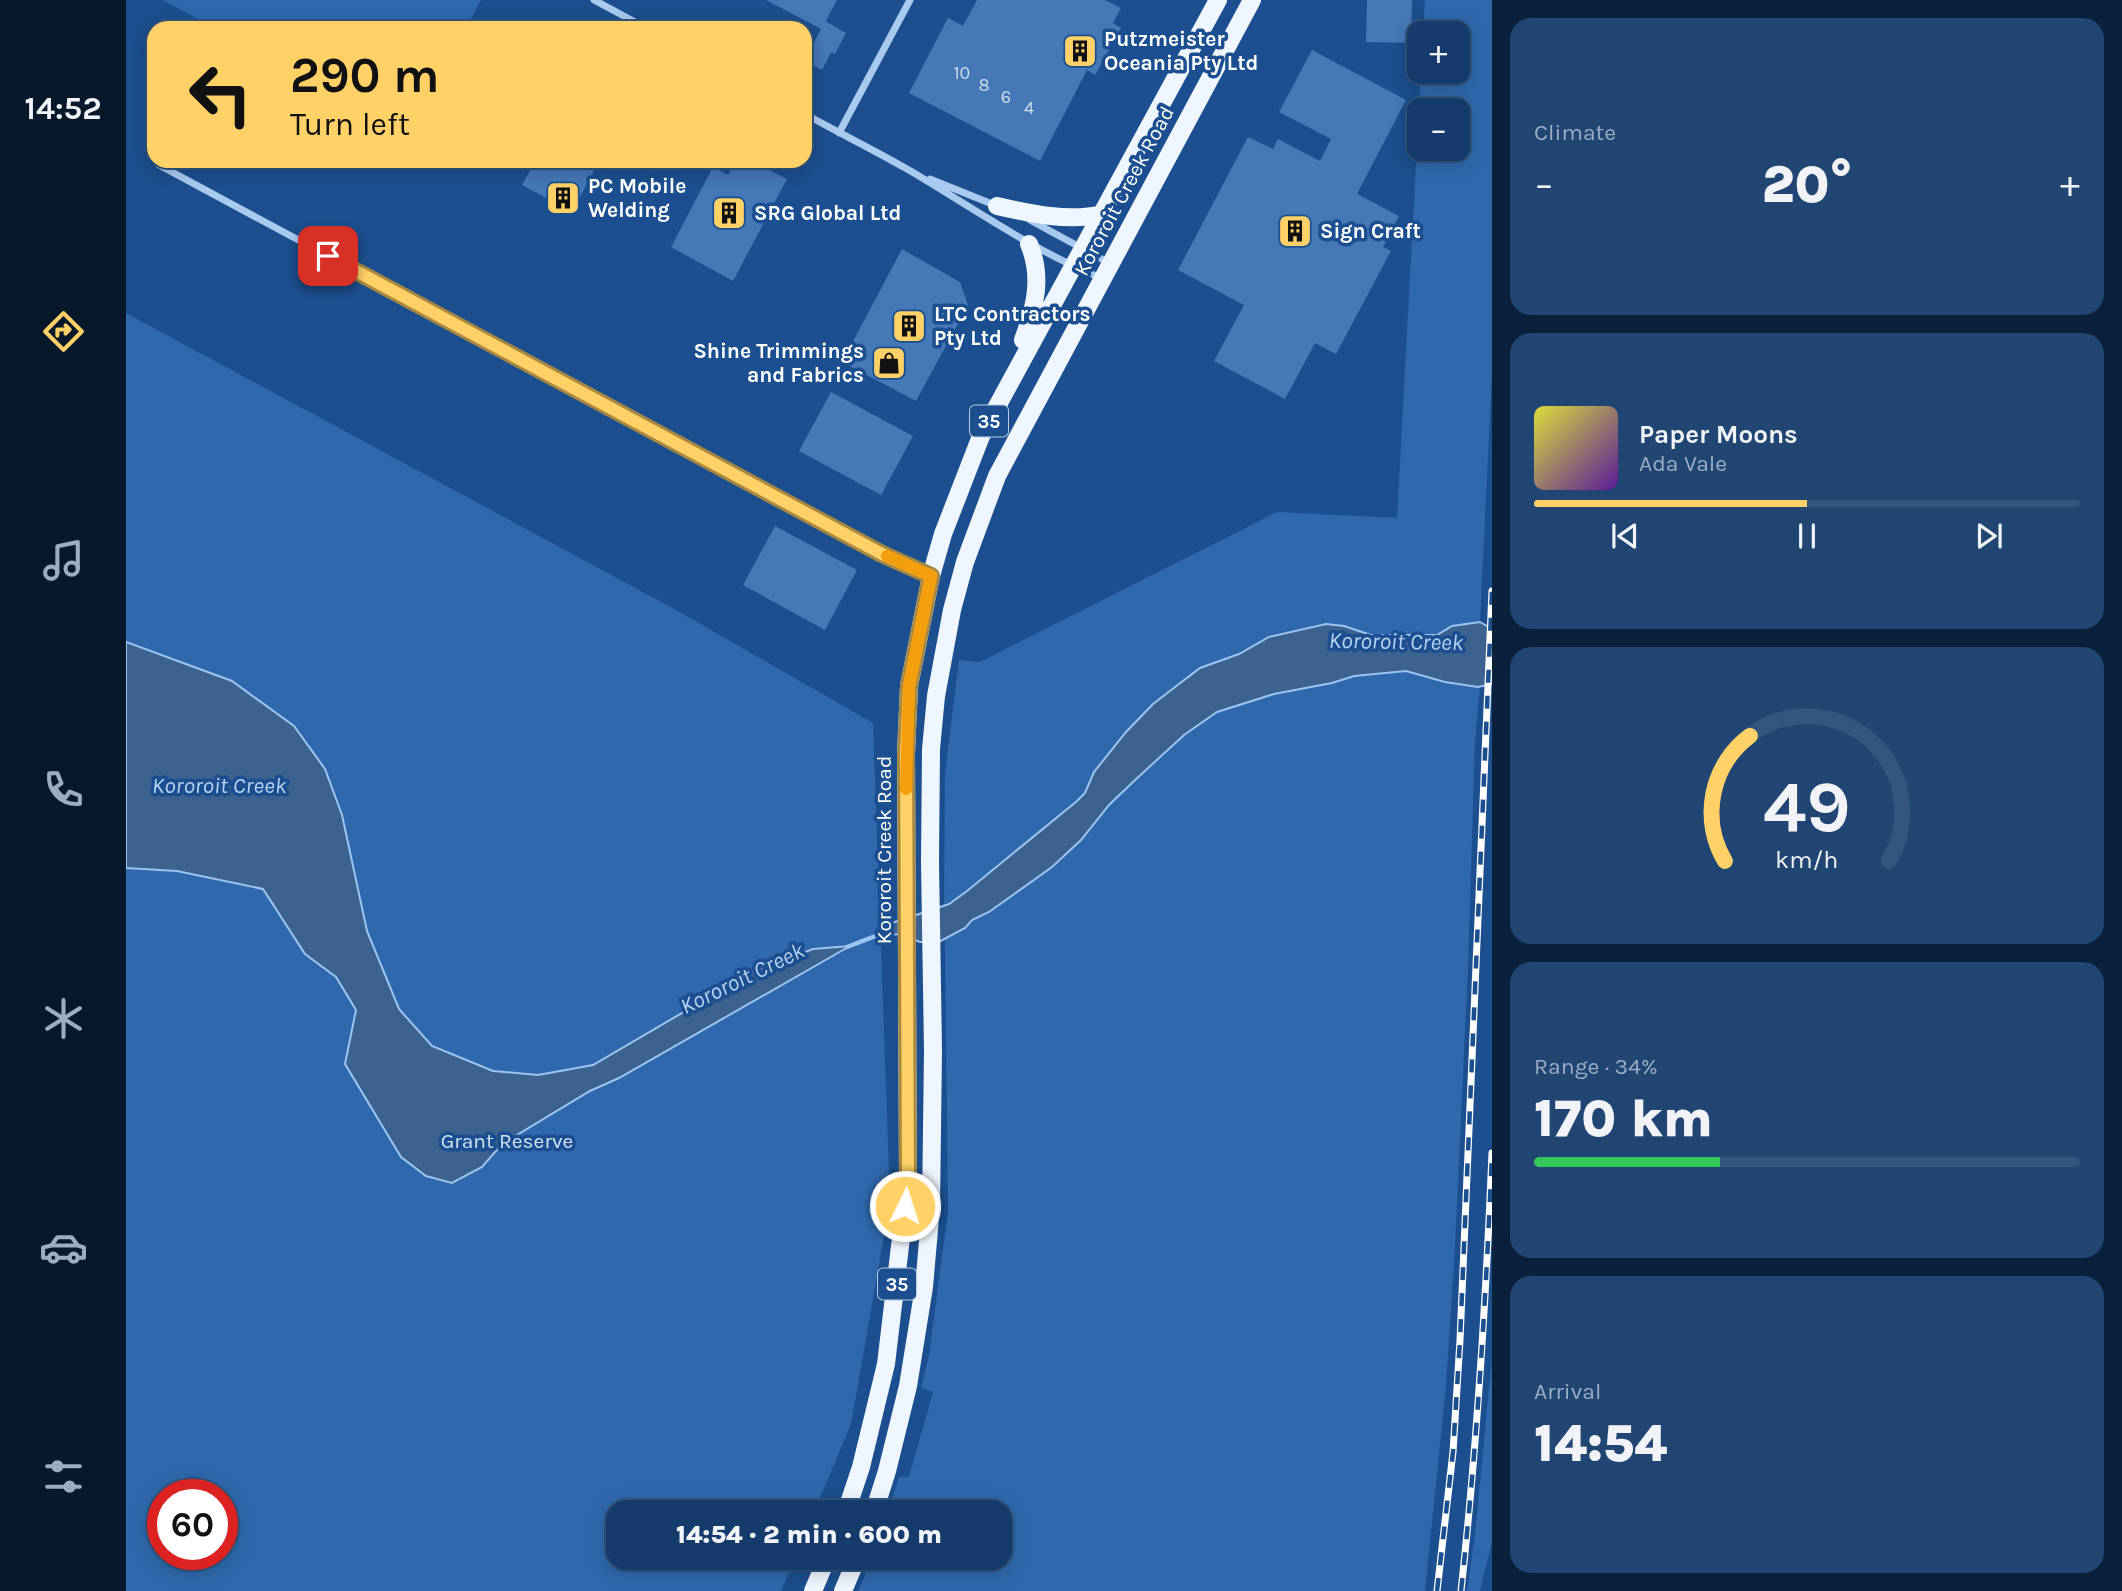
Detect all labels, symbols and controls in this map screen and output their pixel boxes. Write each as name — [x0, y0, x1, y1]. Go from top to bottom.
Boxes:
map controls — [1407, 21, 1470, 161]
button: + — [1407, 21, 1470, 84]
place label: Putzmeister Oceania Pty Ltd — [1104, 27, 1258, 75]
building icon: Putzmeister Oceania Pty Ltd — [1061, 32, 1099, 70]
text: 290 m — [290, 47, 439, 104]
icon: left — [175, 49, 266, 140]
house number: 10 — [954, 62, 970, 84]
house number: 8 — [978, 74, 990, 96]
house number: 6 — [1001, 86, 1011, 108]
text: 14:52 — [24, 90, 102, 127]
house number: 4 — [1024, 97, 1034, 119]
button: − — [1407, 98, 1470, 161]
street label: Kororoit Creek Road — [1069, 102, 1179, 280]
text: Turn left — [290, 106, 410, 143]
text: Climate — [1534, 119, 1616, 146]
text: 20° — [1762, 154, 1852, 215]
text: − — [1534, 162, 1554, 207]
text: + — [2060, 162, 2080, 207]
place label: PC Mobile Welding — [588, 174, 686, 222]
building icon: PC Mobile Welding — [544, 179, 582, 217]
building icon: SRG Global Ltd — [710, 194, 748, 232]
place label: SRG Global Ltd — [754, 201, 901, 225]
building icon: Sign Craft — [1276, 212, 1314, 250]
place label: Sign Craft — [1320, 219, 1421, 243]
pin — [298, 226, 358, 286]
icon: arrive — [309, 237, 347, 275]
place label: LTC Contractors Pty Ltd — [934, 302, 1091, 350]
icon: directions — [39, 307, 88, 356]
building icon: LTC Contractors Pty Ltd — [890, 307, 928, 345]
place label: Shine Trimmings and Fabrics — [693, 339, 864, 387]
shop icon: Shine Trimmings and Fabrics — [870, 344, 908, 382]
road number: 35 — [970, 406, 1008, 436]
text: Paper Moons — [1639, 419, 1798, 450]
text: Ada Vale — [1639, 450, 1727, 477]
icon: previous — [1606, 517, 1644, 555]
icon: pause — [1788, 517, 1826, 555]
icon: next — [1970, 517, 2008, 555]
icon: music — [39, 536, 88, 585]
water label: Kororoit Creek — [1328, 627, 1464, 656]
street label: Kororoit Creek Road — [872, 756, 896, 944]
icon: phone — [39, 765, 88, 814]
text: 49 — [1763, 765, 1851, 850]
water label: Kororoit Creek — [152, 772, 287, 799]
text: km/h — [1775, 845, 1839, 874]
water label: Kororoit Creek — [676, 937, 809, 1020]
icon: climate — [39, 994, 88, 1043]
text: Range · 34% — [1534, 1053, 1658, 1080]
text: 170 km — [1534, 1088, 1713, 1149]
park label: Grant Reserve — [441, 1129, 573, 1153]
position arrow — [868, 1169, 942, 1243]
icon: car — [39, 1223, 88, 1272]
road number: 35 — [878, 1268, 916, 1300]
text: Arrival — [1534, 1378, 1601, 1405]
text: 14:54 — [1534, 1413, 1667, 1474]
icon: filters — [39, 1452, 88, 1501]
speed limit sign: 60 — [147, 1479, 238, 1570]
text: 14:54 · 2 min · 600 m — [676, 1519, 942, 1550]

